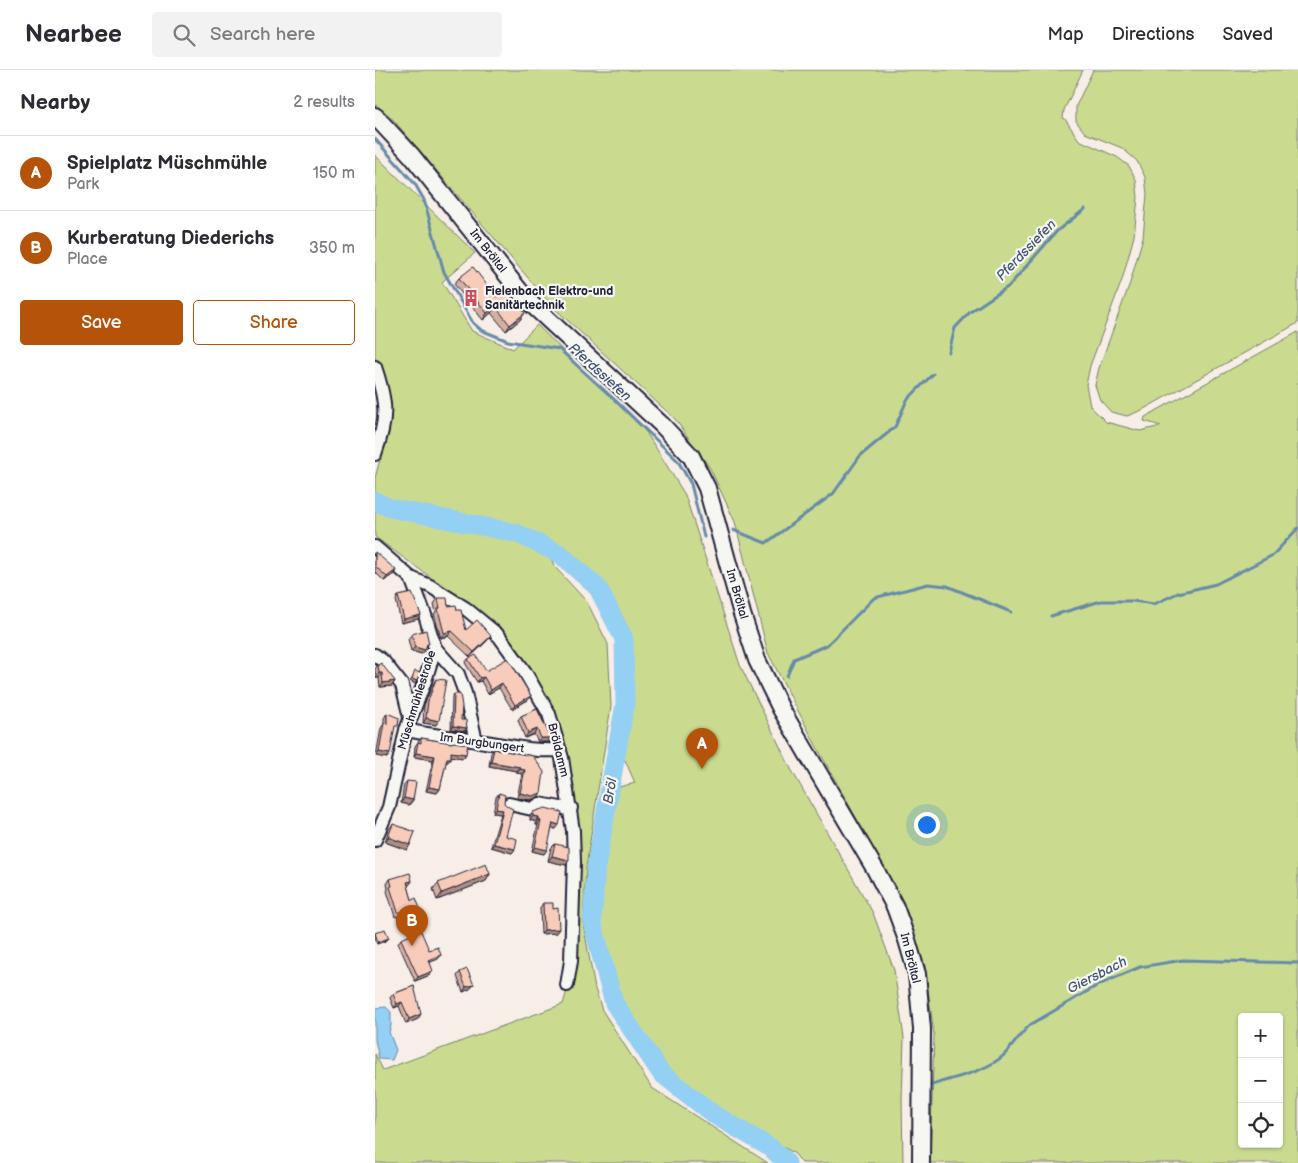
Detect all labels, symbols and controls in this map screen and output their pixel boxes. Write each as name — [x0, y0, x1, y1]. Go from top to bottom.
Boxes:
search box — [152, 12, 502, 57]
text: Nearbee — [25, 20, 122, 49]
icon: search — [170, 21, 198, 49]
text: Search here — [210, 23, 315, 46]
text: Map — [1048, 24, 1084, 45]
text: Directions — [1112, 24, 1194, 45]
text: Saved — [1222, 24, 1273, 45]
text: Nearby — [20, 90, 90, 115]
text: 2 results — [293, 93, 355, 112]
text: Spielplatz Müschmühle — [67, 152, 267, 175]
text: A — [31, 164, 41, 183]
text: 150 m — [313, 164, 355, 183]
text: Park — [67, 175, 99, 194]
water label: Pferdssiefen — [993, 216, 1060, 284]
street label: Im Bröltal — [466, 226, 510, 276]
text: Kurberatung Diederichs — [67, 227, 274, 250]
text: B — [30, 239, 42, 258]
text: 350 m — [309, 239, 355, 258]
text: Place — [67, 250, 108, 269]
place label: Fielenbach Elektro-und Sanitärtechnik — [485, 284, 613, 313]
building icon: Fielenbach Elektro-und Sanitärtechnik — [461, 288, 481, 308]
button: Save — [20, 300, 183, 345]
button: Share — [193, 300, 355, 345]
water label: Pferdssiefen — [565, 339, 635, 405]
street label: Im Bröltal — [723, 567, 751, 621]
street label: Müschmühlestraße — [395, 648, 439, 752]
street label: Bröldamm — [544, 721, 572, 779]
pin: A — [686, 728, 718, 769]
street label: Im Burgbungert — [439, 730, 525, 756]
water label: Bröl — [599, 776, 621, 805]
your location — [914, 812, 940, 838]
pin: B — [396, 905, 428, 946]
street label: Im Bröltal — [897, 931, 923, 985]
water label: Giersbach — [1064, 953, 1130, 997]
map controls — [1238, 1013, 1283, 1148]
button: + — [1238, 1013, 1283, 1058]
button: − — [1238, 1058, 1283, 1103]
button: locate — [1238, 1103, 1283, 1148]

